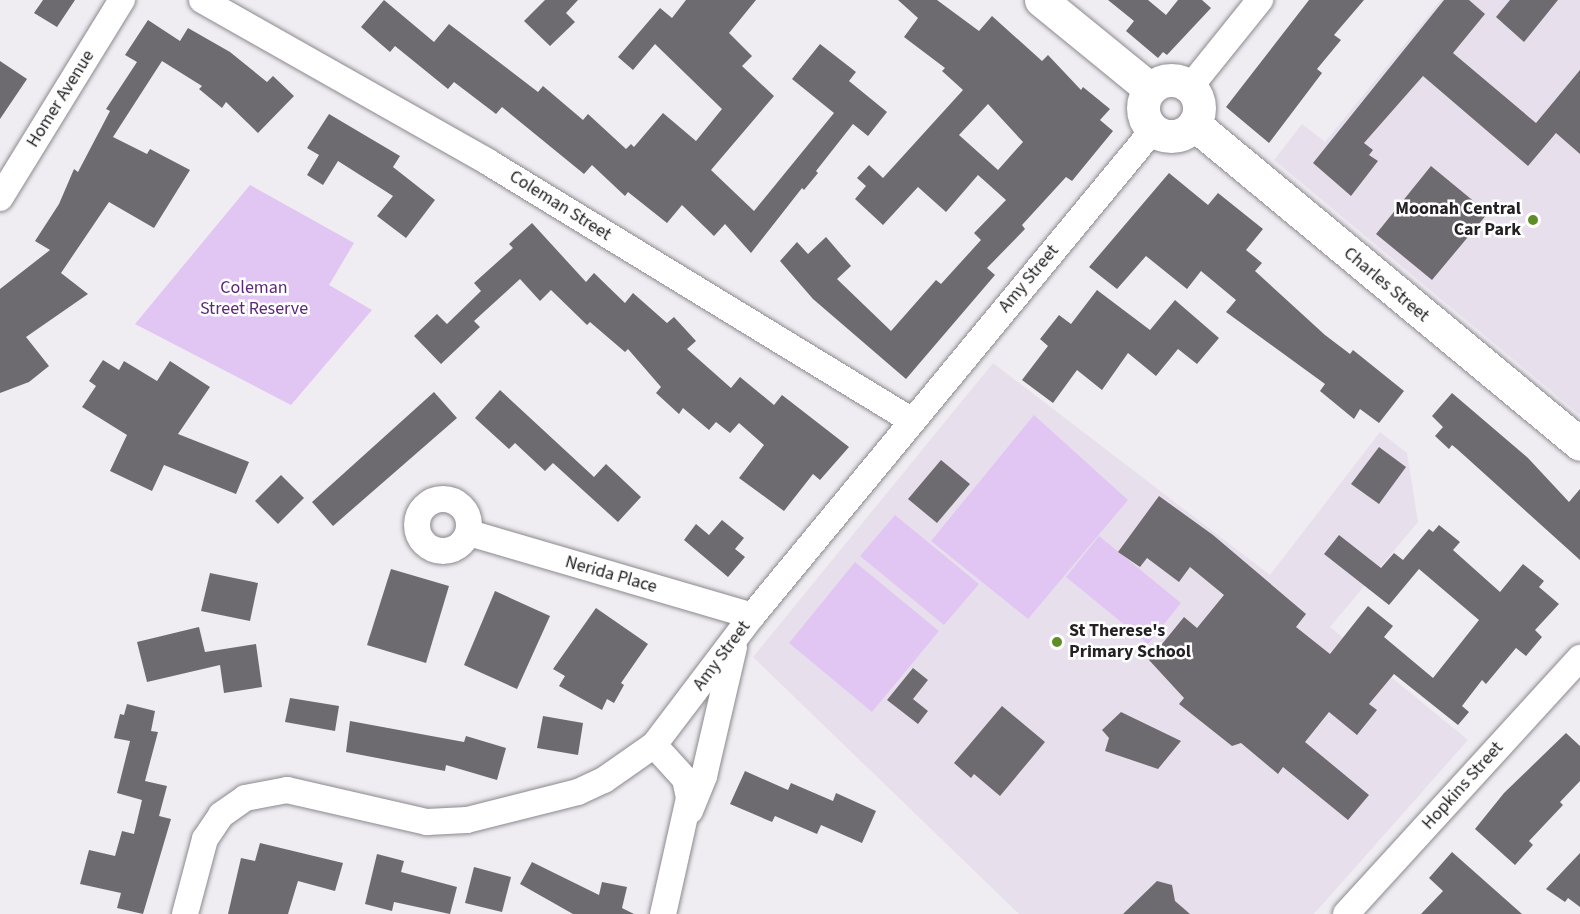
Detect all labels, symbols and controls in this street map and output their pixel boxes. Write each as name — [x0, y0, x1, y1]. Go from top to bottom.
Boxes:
street label: Homer Avenue — [23, 46, 99, 152]
street label: Coleman Street — [505, 166, 615, 246]
place label: Moonah Central Car Park — [1395, 199, 1521, 242]
marker: Moonah Central Car Park — [1526, 213, 1540, 227]
street label: Amy Street — [994, 241, 1064, 317]
street label: Charles Street — [1339, 243, 1433, 327]
park label: Coleman Street Reserve — [200, 278, 308, 320]
street label: Nerida Place — [563, 552, 659, 598]
street label: Amy Street — [689, 617, 755, 695]
place label: St Therese's Primary School — [1069, 621, 1191, 664]
marker: St Therese's Primary School — [1050, 635, 1064, 649]
street label: Hopkins Street — [1418, 738, 1508, 834]

